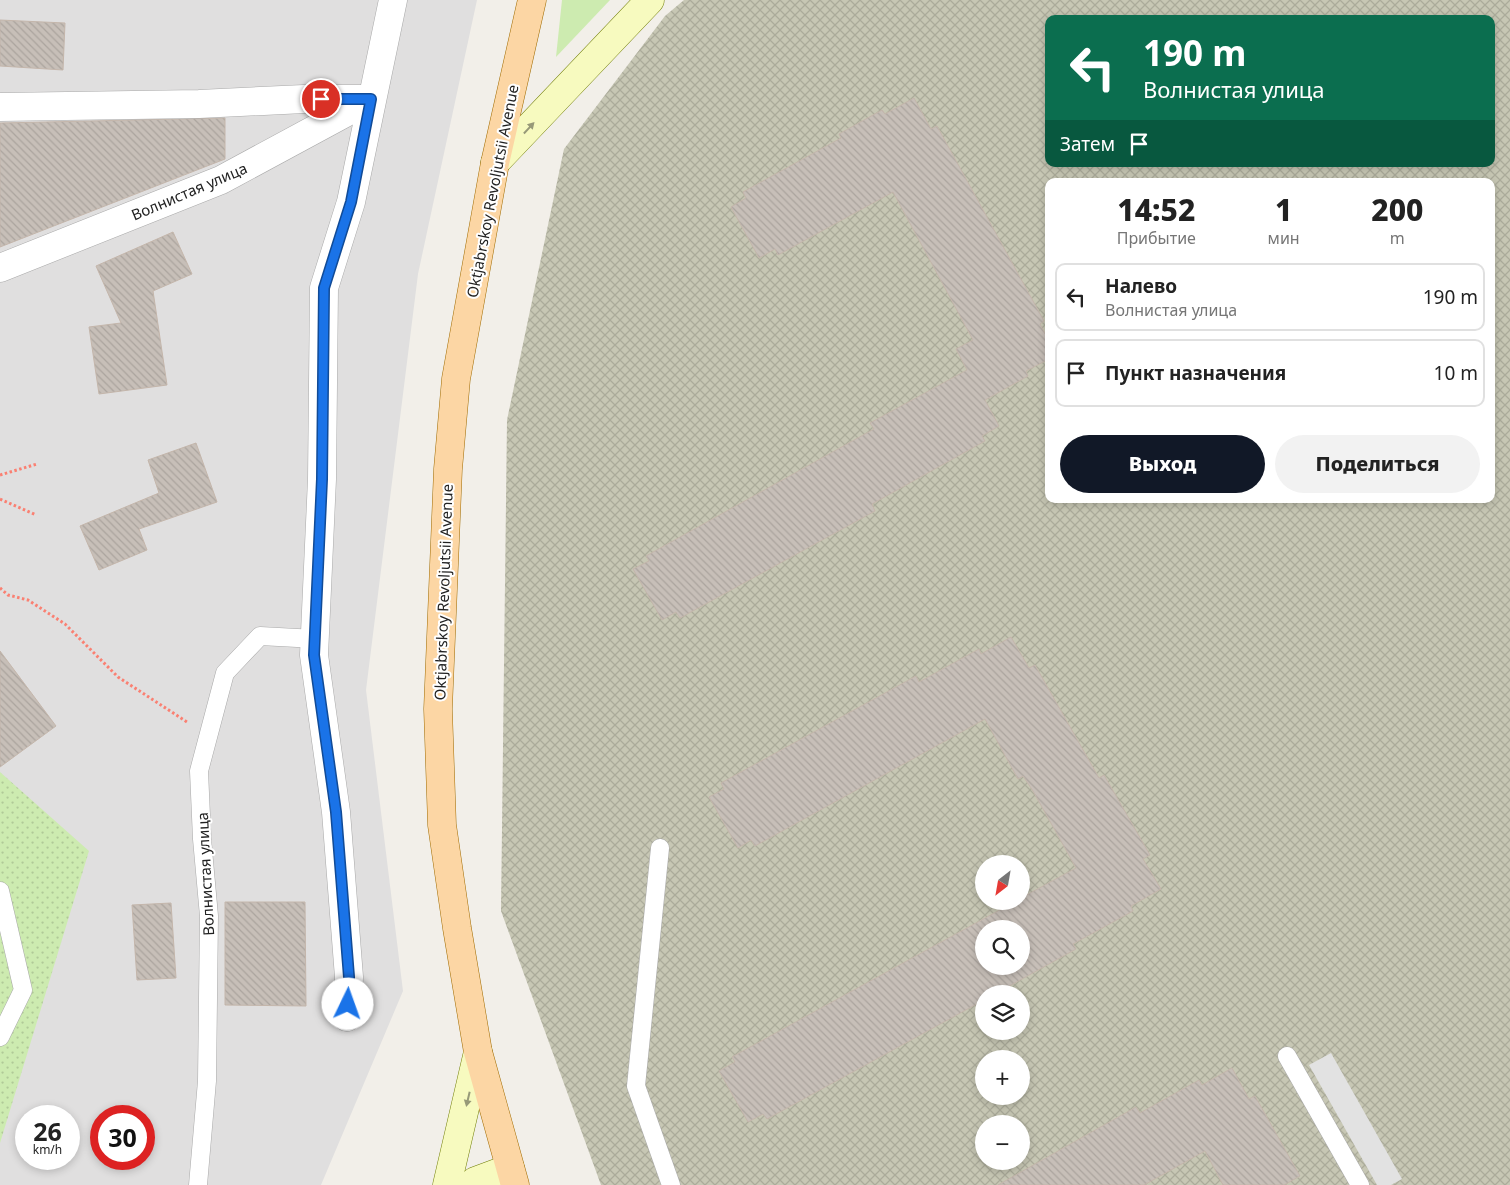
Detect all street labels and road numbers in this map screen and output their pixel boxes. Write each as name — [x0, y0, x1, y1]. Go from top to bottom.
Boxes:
street label: Oktjabrskoy Revoljutsii Avenue — [462, 83, 522, 299]
street label: Волнистая улица — [128, 158, 250, 224]
street label: Oktjabrskoy Revoljutsii Avenue — [429, 483, 457, 701]
street label: Волнистая улица — [192, 812, 218, 936]

